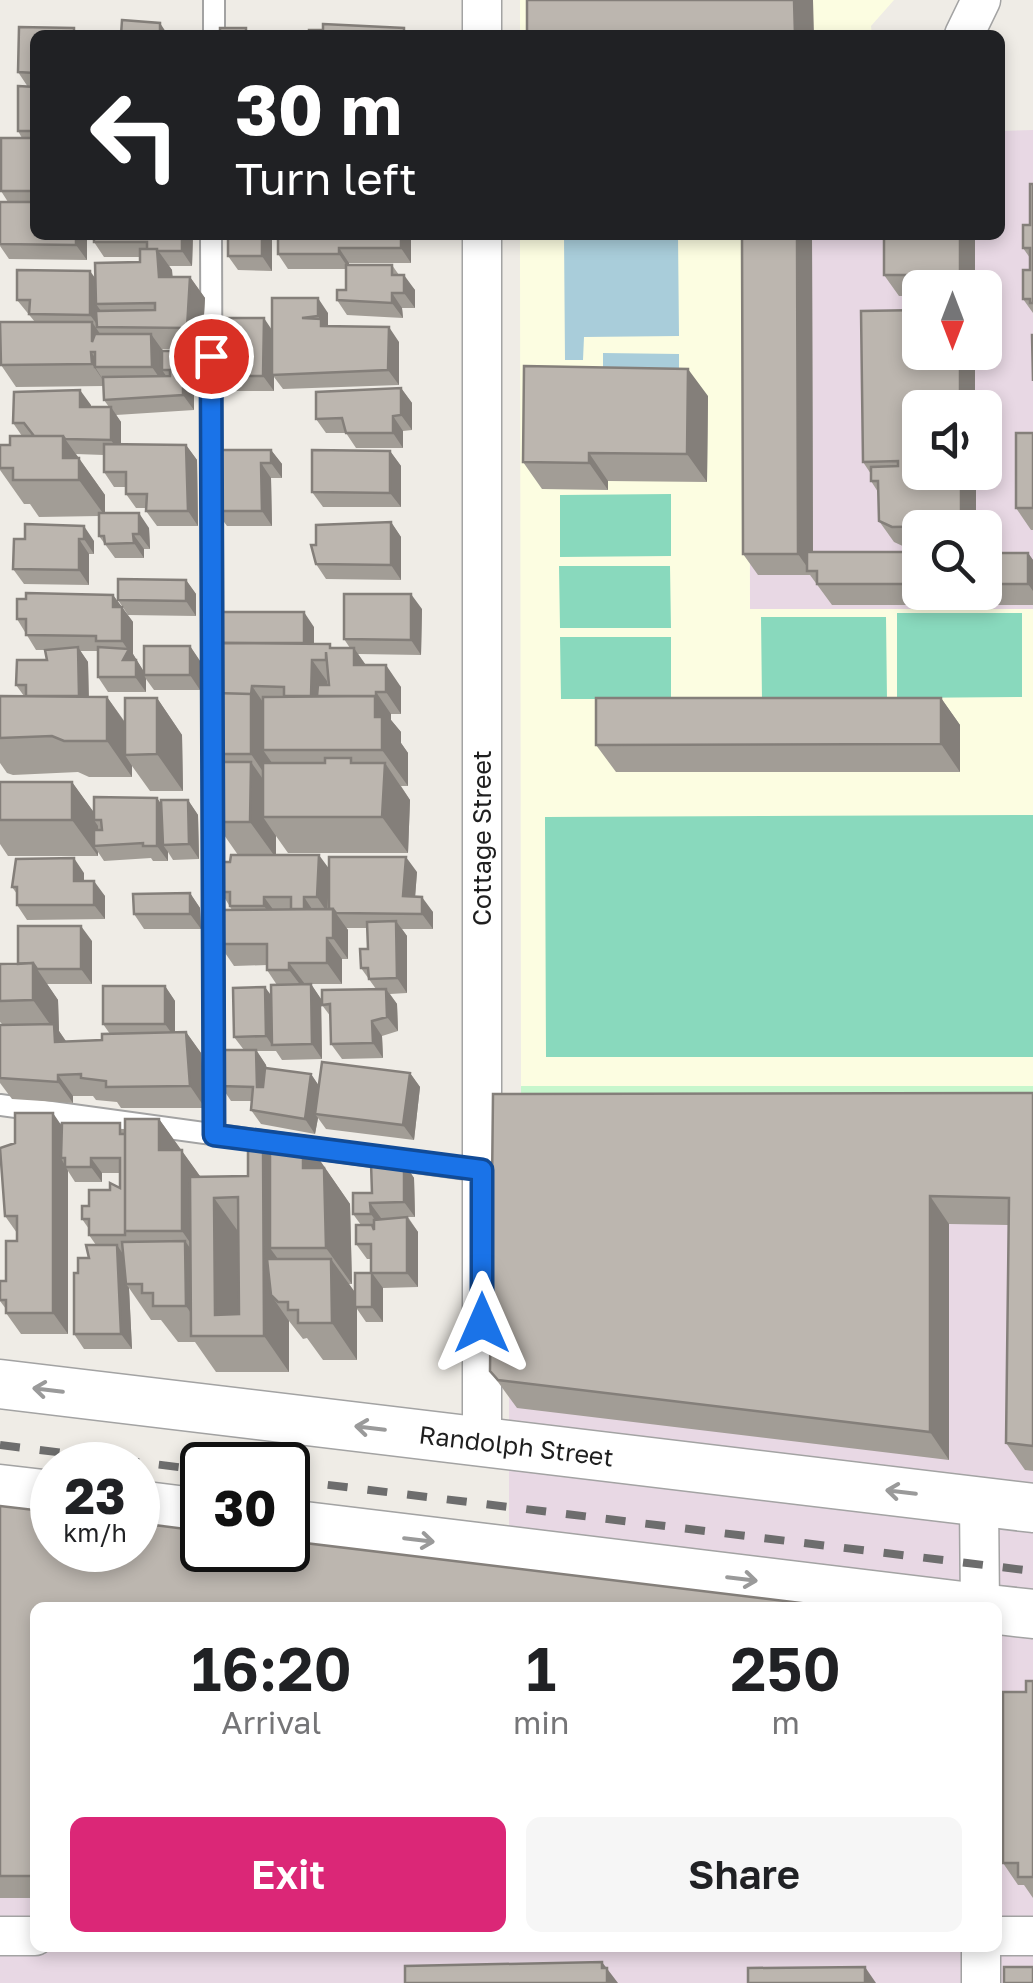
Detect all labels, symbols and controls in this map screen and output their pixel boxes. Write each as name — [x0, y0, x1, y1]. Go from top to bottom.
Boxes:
text: 30 m — [235, 66, 402, 150]
icon: left — [70, 70, 200, 200]
text: Turn left — [235, 151, 417, 205]
north arrow — [902, 270, 1002, 370]
map controls — [902, 270, 1002, 610]
pin — [169, 314, 254, 399]
icon: arrive — [184, 329, 239, 384]
button: sound — [902, 390, 1002, 490]
button: search — [902, 510, 1002, 610]
street label: Cottage Street — [466, 750, 497, 926]
position arrow — [430, 1271, 534, 1375]
one-way arrow — [32, 1380, 64, 1399]
one-way arrow — [355, 1418, 387, 1437]
street label: Randolph Street — [417, 1418, 615, 1473]
speed limit sign: 30 — [180, 1442, 310, 1572]
text: 23 — [64, 1465, 125, 1525]
one-way arrow — [886, 1482, 918, 1501]
text: km/h — [63, 1517, 127, 1548]
one-way arrow — [402, 1531, 435, 1549]
one-way arrow — [725, 1570, 757, 1589]
text: 16:20 — [191, 1632, 352, 1704]
text: 1 — [526, 1632, 556, 1704]
text: 250 — [731, 1632, 841, 1704]
text: Arrival — [221, 1703, 322, 1741]
text: min — [513, 1703, 569, 1741]
text: m — [772, 1703, 800, 1741]
button: Exit — [70, 1817, 506, 1932]
button: Share — [526, 1817, 962, 1932]

